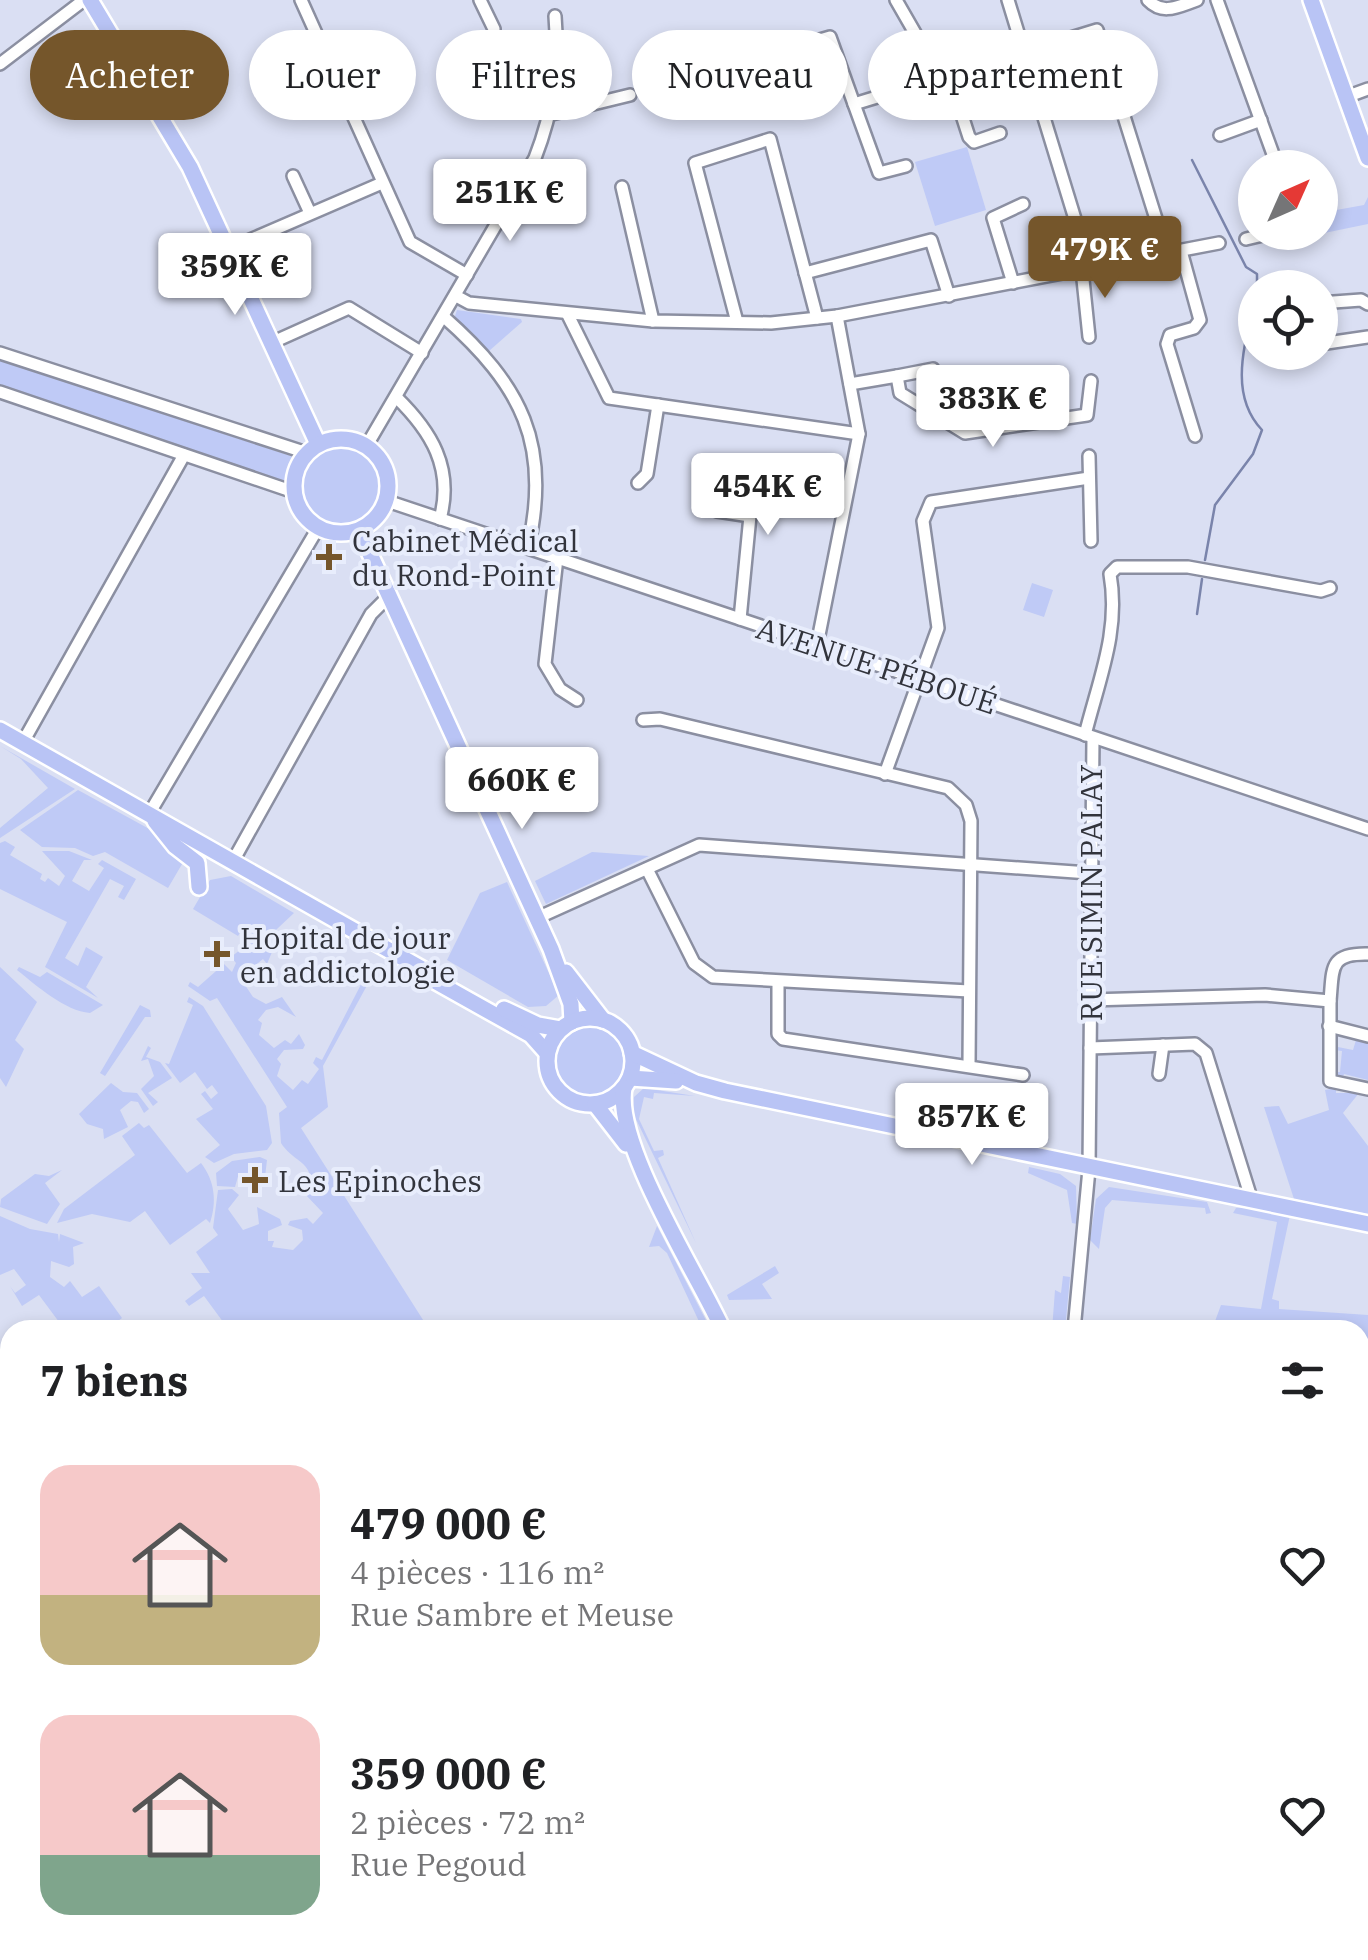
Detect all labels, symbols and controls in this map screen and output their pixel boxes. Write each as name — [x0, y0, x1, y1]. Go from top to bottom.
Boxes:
chip: Acheter — [30, 30, 229, 120]
chip: Louer — [249, 30, 416, 120]
chip: Filtres — [436, 30, 612, 120]
chip: Nouveau — [632, 30, 848, 120]
chip: Appartement — [868, 30, 1158, 120]
north arrow — [1238, 150, 1338, 250]
map controls — [1238, 150, 1338, 370]
pin: 251K € — [429, 159, 591, 244]
text: 251K € — [455, 170, 565, 212]
pin: 479K € — [1024, 216, 1186, 301]
text: 479K € — [1050, 227, 1160, 269]
pin: 359K € — [154, 233, 316, 318]
text: 359K € — [180, 244, 290, 286]
button: locate — [1238, 270, 1338, 370]
pin: 383K € — [912, 365, 1074, 450]
text: 383K € — [938, 376, 1048, 418]
pin: 454K € — [687, 453, 849, 538]
text: 454K € — [713, 464, 823, 506]
place label: Cabinet Médical du Rond-Point — [352, 521, 578, 594]
marker: Cabinet Médical du Rond-Point — [316, 544, 342, 570]
street label: AVENUE PÉBOUÉ — [752, 608, 1002, 722]
pin: 660K € — [441, 747, 603, 832]
text: 660K € — [467, 758, 577, 800]
street label: RUE SIMIN PALAY — [1071, 765, 1110, 1021]
place label: Hopital de jour en addictologie — [240, 918, 455, 991]
marker: Hopital de jour en addictologie — [204, 941, 230, 967]
pin: 857K € — [891, 1083, 1053, 1168]
text: 857K € — [917, 1094, 1027, 1136]
place label: Les Epinoches — [278, 1161, 482, 1200]
marker: Les Epinoches — [242, 1167, 268, 1193]
text: 7 biens — [40, 1353, 188, 1408]
icon: filters — [1275, 1353, 1330, 1408]
text: 479 000 € — [350, 1496, 547, 1551]
icon: home — [120, 1505, 240, 1625]
icon: heart — [1275, 1538, 1330, 1593]
text: 4 pièces · 116 m² — [350, 1551, 604, 1593]
text: Rue Sambre et Meuse — [350, 1593, 674, 1635]
text: 359 000 € — [350, 1746, 547, 1801]
icon: home — [120, 1755, 240, 1875]
icon: heart — [1275, 1788, 1330, 1843]
text: 2 pièces · 72 m² — [350, 1801, 585, 1843]
text: Rue Pegoud — [350, 1843, 527, 1885]

